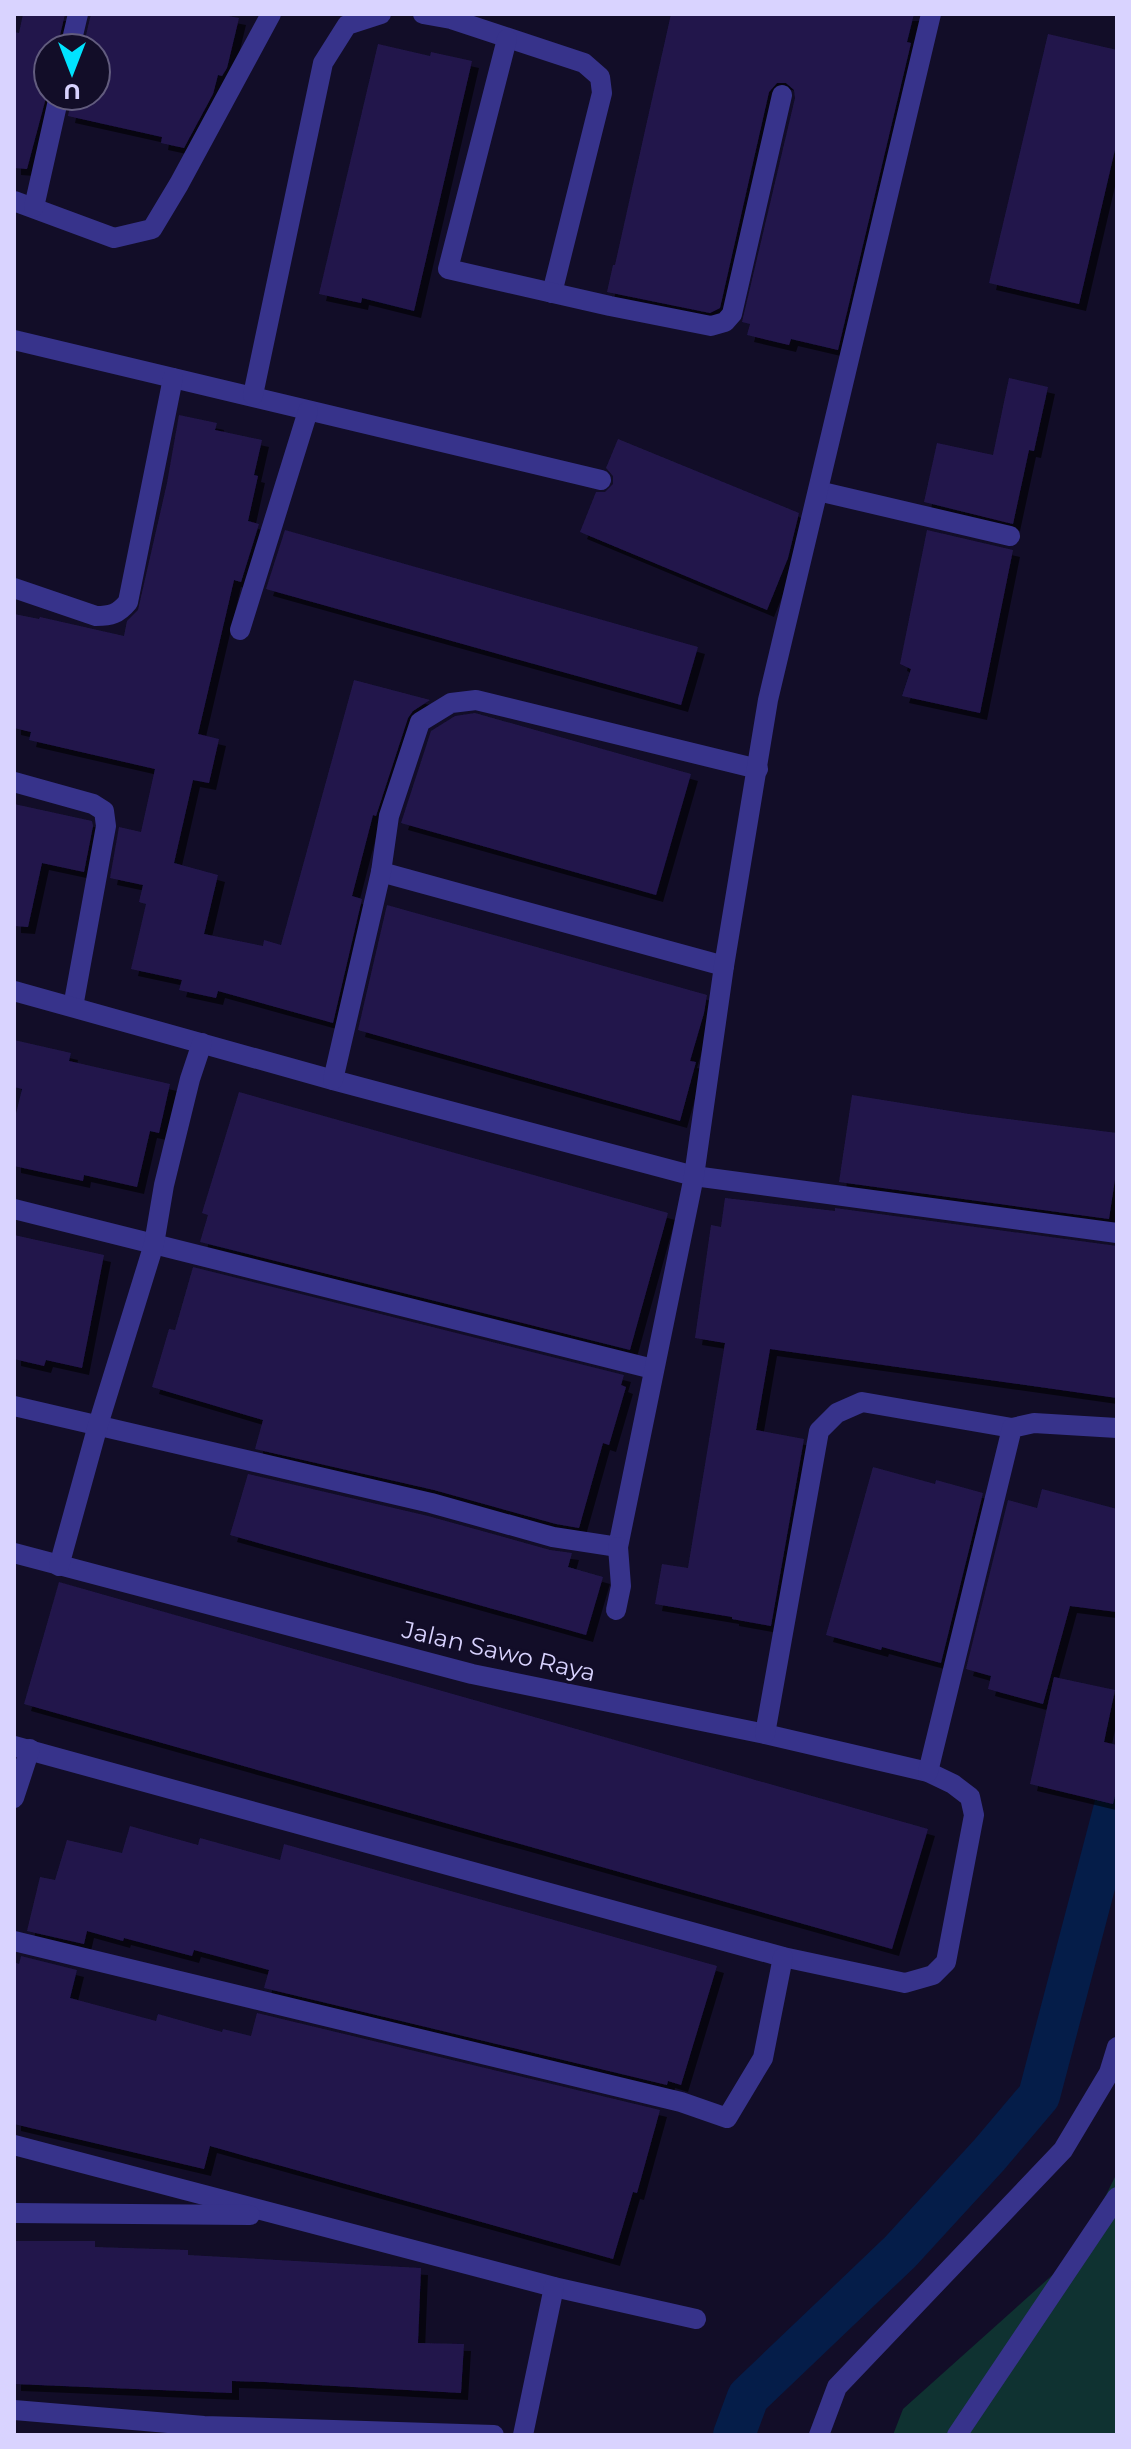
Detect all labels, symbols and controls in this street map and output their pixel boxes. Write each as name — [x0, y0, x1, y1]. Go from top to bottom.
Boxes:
north arrow — [32, 32, 112, 112]
text: U — [63, 78, 81, 105]
street label: Jalan Sawo Raya — [398, 1614, 599, 1687]

